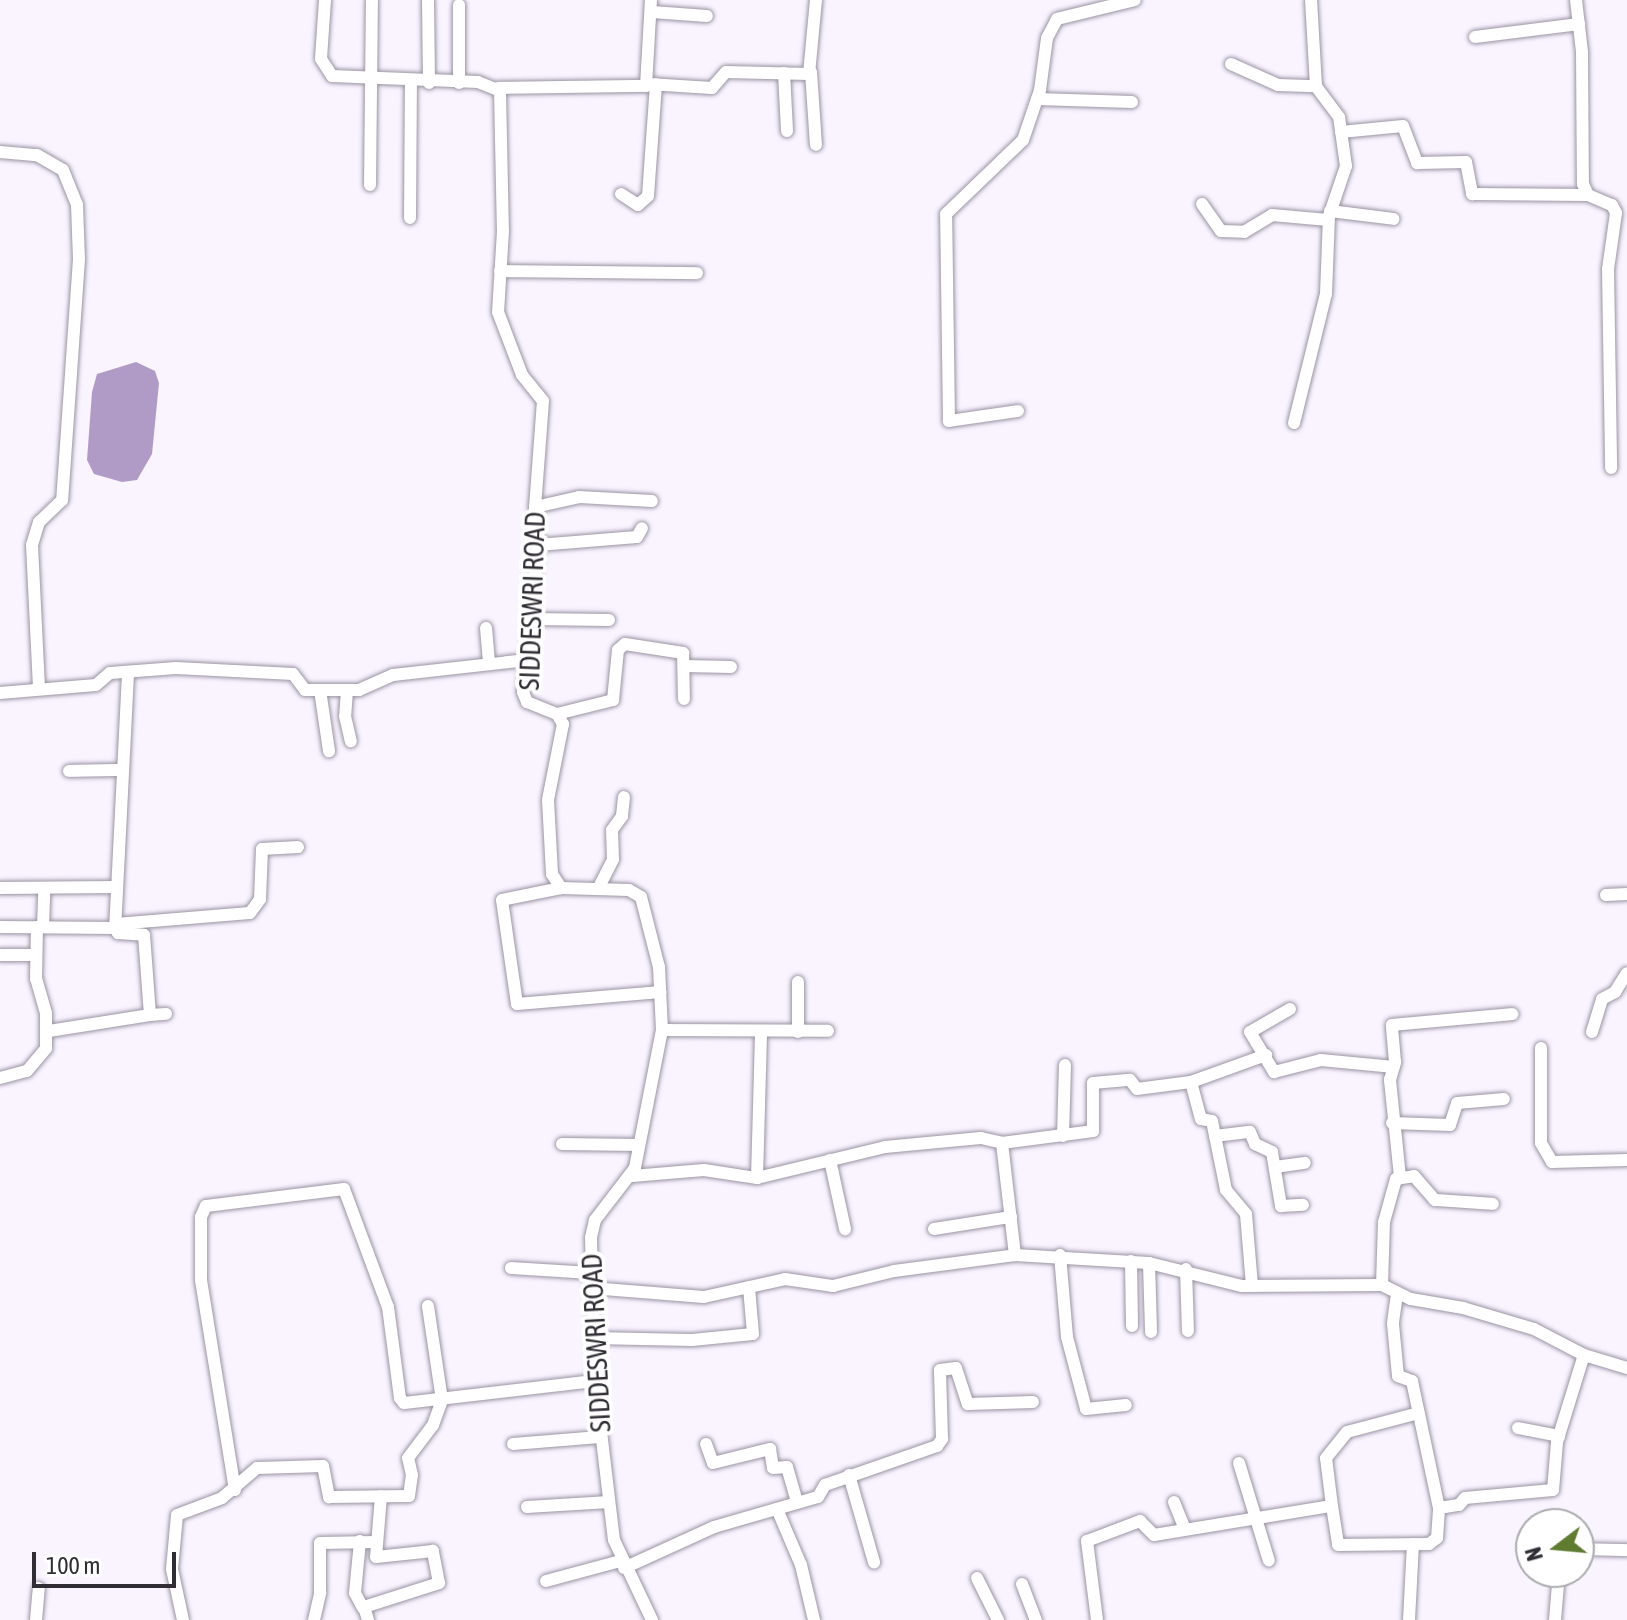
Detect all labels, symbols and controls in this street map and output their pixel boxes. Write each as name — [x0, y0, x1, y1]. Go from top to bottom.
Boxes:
street label: SIDDESWRI ROAD — [512, 511, 552, 691]
street label: SIDDESWRI ROAD — [575, 1253, 617, 1433]
north arrow — [1515, 1508, 1595, 1588]
scale bar — [36, 1536, 180, 1586]
text: N — [1520, 1544, 1548, 1564]
text: 100 m — [46, 1552, 100, 1579]

